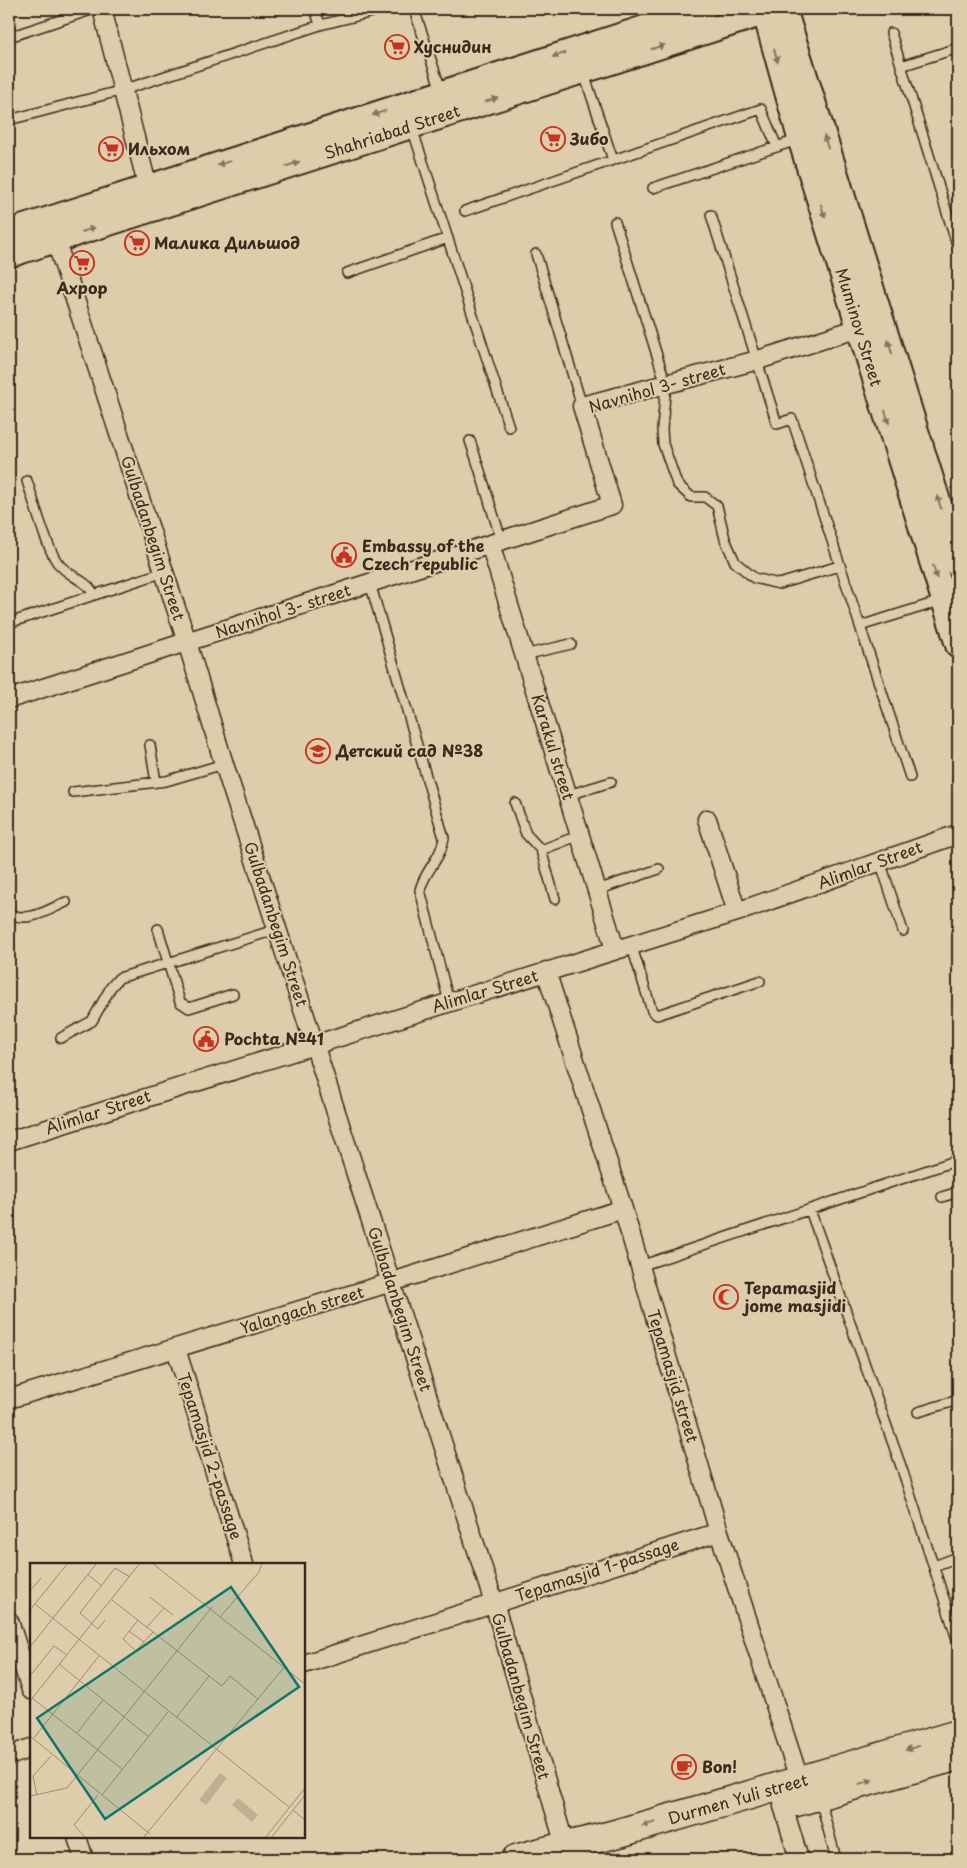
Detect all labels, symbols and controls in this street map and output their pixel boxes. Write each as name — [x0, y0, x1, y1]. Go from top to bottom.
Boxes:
supermarket icon: Хуснидин — [384, 34, 410, 60]
place label: Хуснидин — [414, 34, 492, 58]
one-way arrow — [651, 42, 666, 50]
one-way arrow — [773, 48, 781, 63]
one-way arrow — [551, 52, 566, 60]
one-way arrow — [484, 96, 499, 104]
street label: Shahriabad Street — [321, 98, 463, 164]
one-way arrow — [371, 110, 386, 118]
supermarket icon: Зибо — [540, 126, 566, 152]
place label: Зибо — [569, 126, 608, 150]
one-way arrow — [821, 134, 829, 149]
supermarket icon: Ильхом — [98, 136, 124, 162]
place label: Ильхом — [128, 136, 190, 160]
one-way arrow — [216, 160, 231, 167]
one-way arrow — [286, 160, 301, 167]
one-way arrow — [819, 204, 827, 219]
one-way arrow — [81, 225, 96, 233]
supermarket icon: Малика Дильшод — [124, 230, 150, 256]
place label: Малика Дильшод — [154, 230, 300, 254]
supermarket icon: Ахрор — [69, 250, 95, 276]
street label: Muminov Street — [831, 265, 889, 389]
place label: Ахрор — [56, 275, 107, 299]
one-way arrow — [886, 339, 894, 354]
street label: Navnihol 3- street — [586, 356, 728, 418]
one-way arrow — [884, 409, 891, 424]
street label: Gulbadanbegim Street — [116, 452, 192, 624]
one-way arrow — [934, 494, 942, 509]
place label: Embassy of the Czech republic — [362, 533, 485, 575]
public building icon: Embassy of the Czech republic — [331, 542, 357, 568]
one-way arrow — [932, 564, 940, 579]
street label: Navnihol 3- street — [212, 577, 354, 643]
street label: Karakul street — [526, 691, 582, 803]
school or university icon: Детский сад №38 — [305, 738, 331, 764]
place label: Детский сад №38 — [335, 738, 483, 762]
street label: Аlimlar Street — [814, 834, 926, 894]
street label: Gulbadanbegim Street — [239, 838, 315, 1010]
street label: Аlimlar Street — [429, 962, 541, 1018]
public building icon: Pochta №41 — [193, 1026, 219, 1052]
place label: Pochta №41 — [224, 1026, 324, 1050]
street label: Аlimlar Street — [42, 1083, 154, 1139]
street label: Gulbadanbegim Street — [363, 1223, 439, 1395]
place label: Tepamasjid jome masjidi — [742, 1275, 847, 1317]
street label: Yalangach street — [237, 1279, 367, 1339]
mosque icon: Tepamasjid jome masjidi — [713, 1284, 739, 1310]
street label: Tepamasjid street — [642, 1306, 706, 1446]
street label: Tepamasjid 2-passage — [173, 1369, 249, 1542]
street label: Tepamasjid 1-passage — [512, 1531, 682, 1607]
inset map — [30, 1563, 305, 1838]
street label: Gulbadanbegim Street — [487, 1610, 557, 1782]
one-way arrow — [904, 1744, 919, 1752]
cafe icon: Bon! — [671, 1754, 697, 1780]
place label: Bon! — [702, 1754, 737, 1778]
street label: Durmen Yuli street — [665, 1766, 811, 1829]
one-way arrow — [859, 1778, 874, 1786]
one-way arrow — [641, 1821, 656, 1829]

